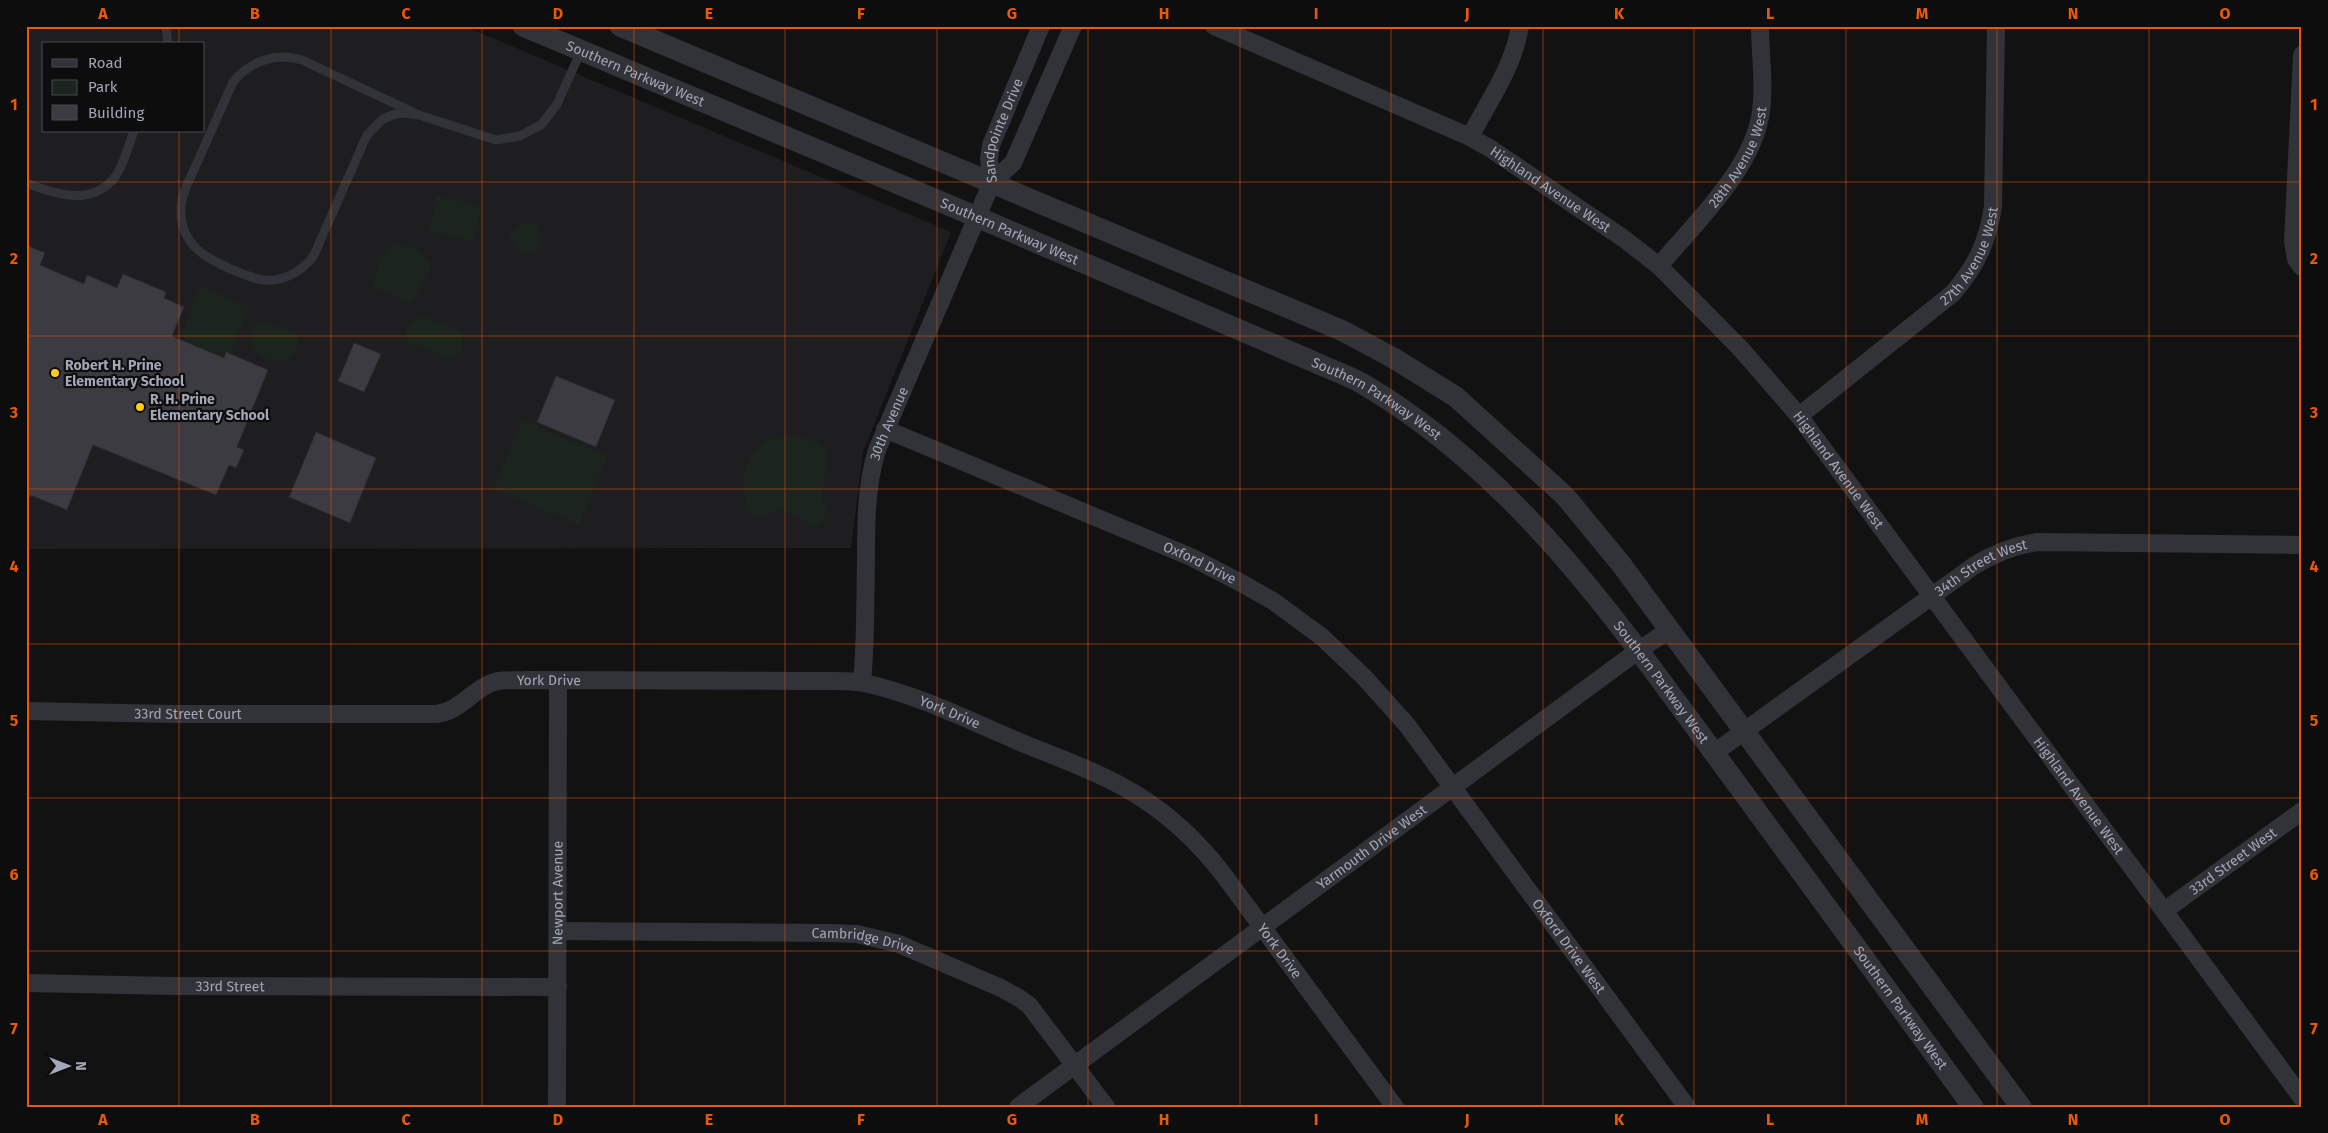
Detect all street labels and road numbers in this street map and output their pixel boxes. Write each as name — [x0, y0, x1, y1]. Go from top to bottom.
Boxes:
street label: Southern Parkway West — [564, 37, 708, 111]
street label: Sandpointe Drive — [981, 76, 1027, 184]
street label: 28th Avenue West — [1705, 105, 1771, 212]
street label: Highland Avenue West — [1487, 143, 1615, 237]
street label: Southern Parkway West — [938, 195, 1082, 269]
street label: 27th Avenue West — [1937, 205, 2002, 309]
street label: Southern Parkway West — [1309, 354, 1445, 444]
street label: 30th Avenue — [866, 384, 912, 462]
street label: Highland Avenue West — [1789, 408, 1888, 533]
street label: 34th Street West — [1932, 536, 2030, 600]
street label: Oxford Drive — [1161, 538, 1239, 588]
street label: Southern Parkway West — [1610, 618, 1713, 748]
street label: York Drive — [517, 672, 581, 689]
street label: York Drive — [917, 692, 983, 733]
street label: 33rd Street Court — [134, 705, 243, 723]
street label: Highland Avenue West — [2030, 734, 2128, 859]
street label: Yarmouth Drive West — [1314, 801, 1431, 893]
street label: 33rd Street West — [2186, 824, 2281, 899]
street label: Newport Avenue — [549, 841, 567, 945]
street label: Oxford Drive West — [1528, 895, 1610, 998]
street label: York Drive — [1253, 920, 1305, 982]
street label: Cambridge Drive — [812, 925, 917, 959]
street label: Southern Parkway West — [1850, 943, 1951, 1074]
street label: 33rd Street — [195, 978, 265, 995]

